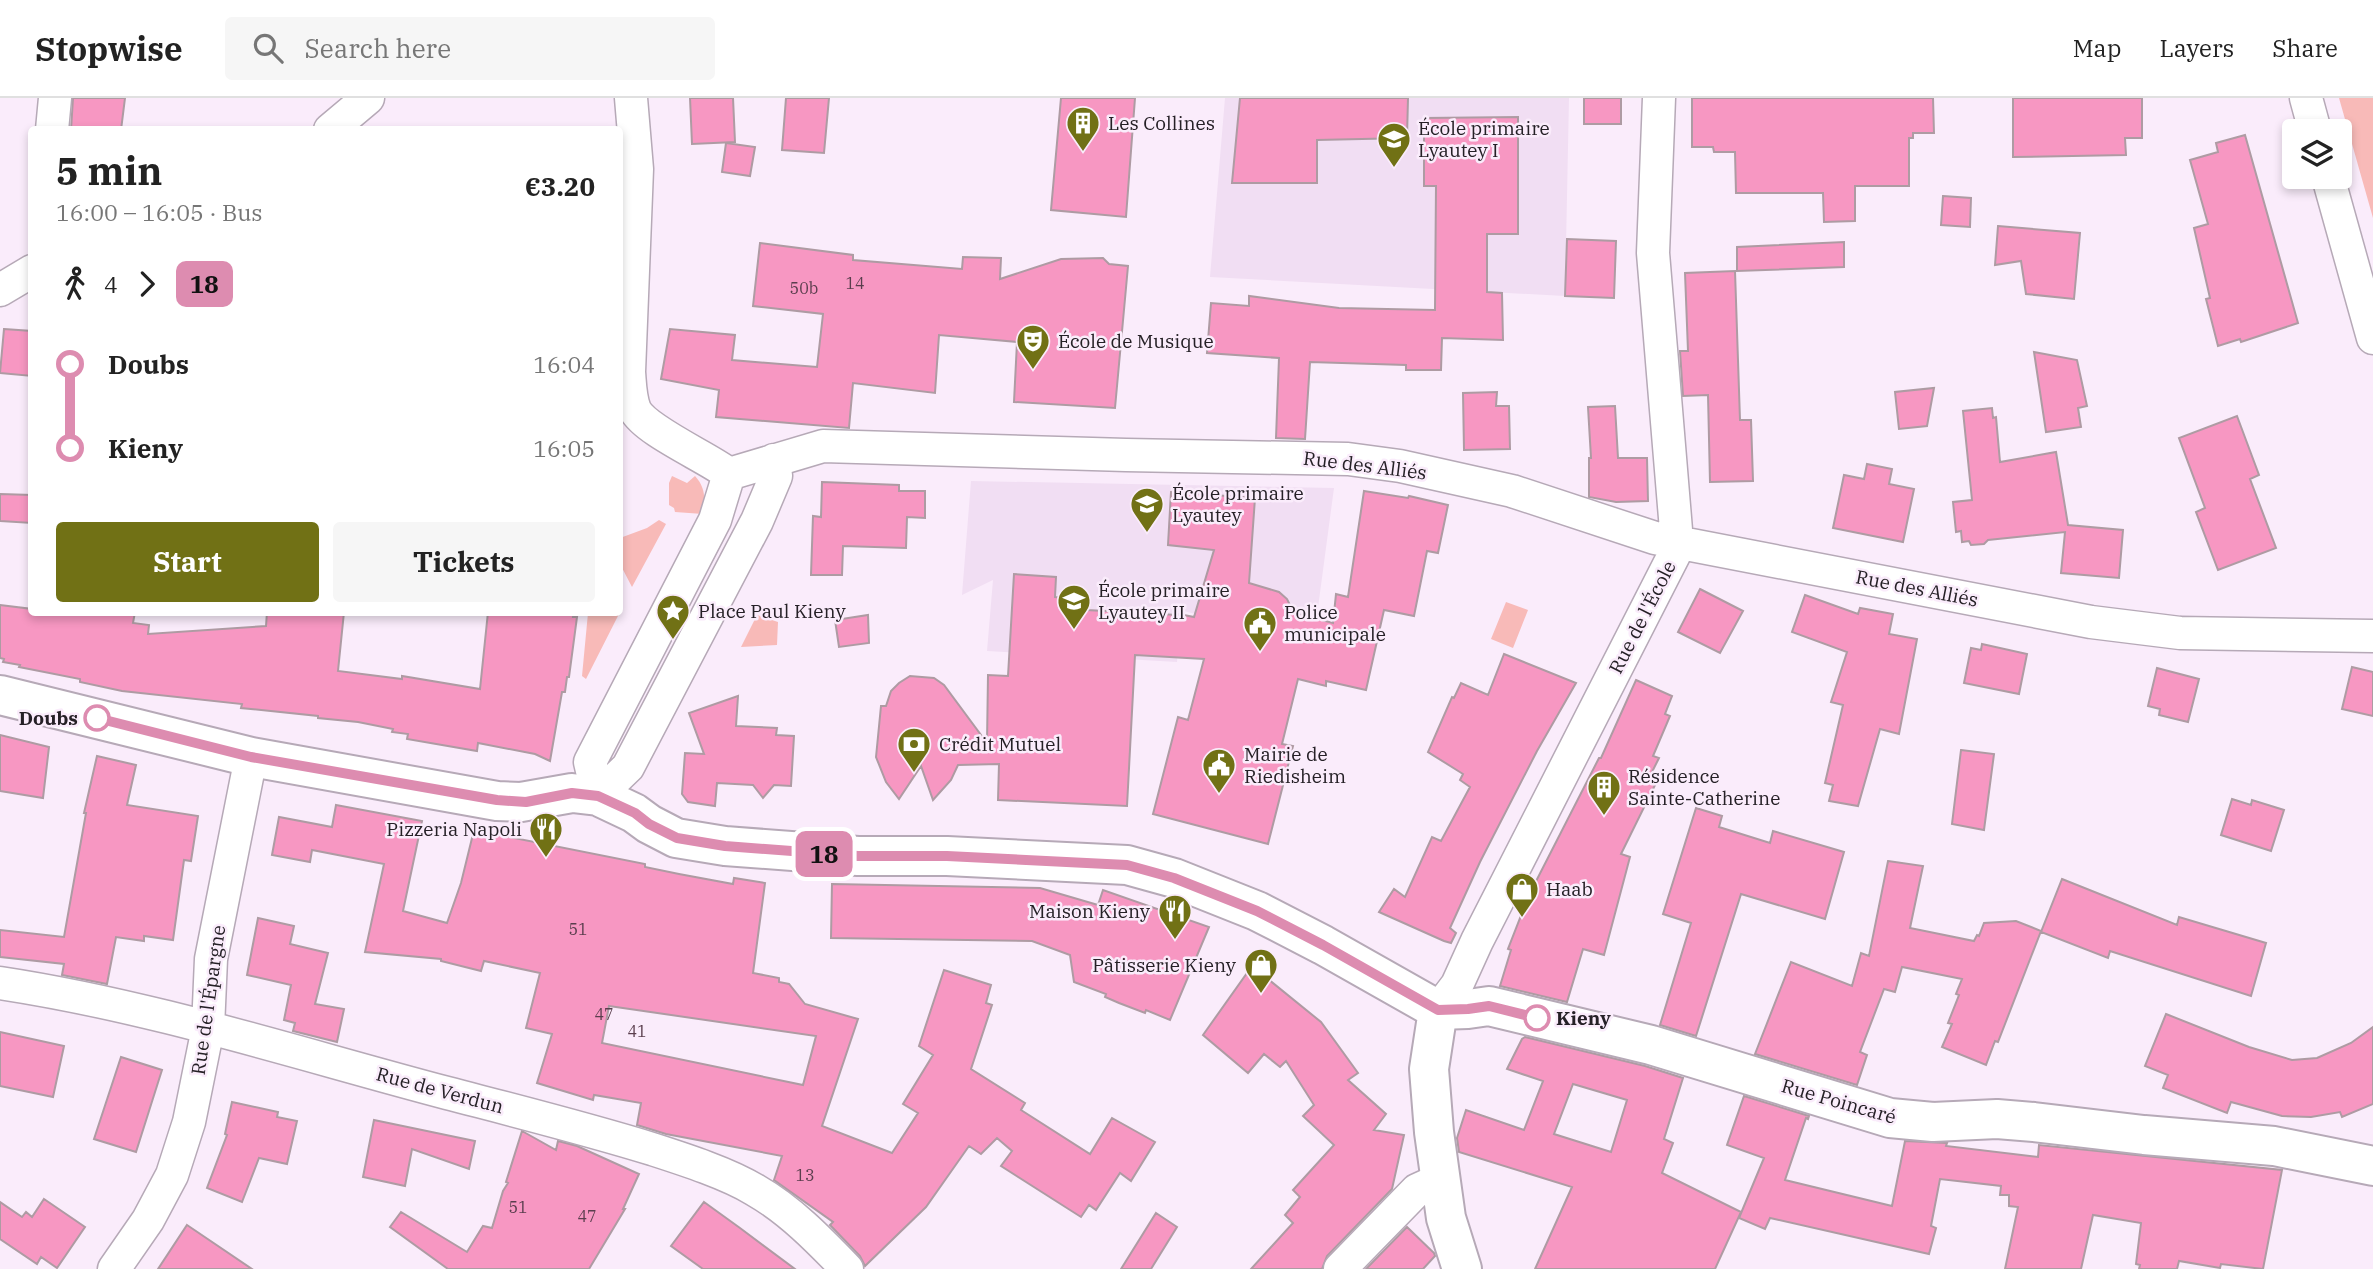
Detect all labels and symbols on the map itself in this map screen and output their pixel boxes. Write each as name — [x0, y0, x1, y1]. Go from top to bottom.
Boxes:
building icon: Les Collines — [1064, 104, 1102, 153]
place label: Les Collines — [1108, 111, 1215, 135]
place label: École primaire Lyautey I — [1418, 116, 1550, 162]
school or university icon: École primaire Lyautey I — [1375, 120, 1413, 169]
house number: 14 — [845, 273, 865, 293]
house number: 50b — [790, 278, 818, 298]
theatre icon: École de Musique — [1014, 322, 1052, 371]
place label: École de Musique — [1058, 329, 1214, 353]
street label: Rue des Alliés — [1302, 446, 1428, 484]
place label: École primaire Lyautey — [1172, 481, 1304, 527]
school or university icon: École primaire Lyautey — [1128, 485, 1166, 534]
street label: Rue de l'École — [1603, 556, 1681, 678]
street label: Rue des Alliés — [1854, 564, 1980, 612]
place label: École primaire Lyautey II — [1098, 578, 1230, 624]
school or university icon: École primaire Lyautey II — [1055, 582, 1093, 631]
place icon: Place Paul Kieny — [654, 592, 692, 641]
place label: Place Paul Kieny — [698, 599, 846, 623]
place label: Police municipale — [1284, 600, 1386, 646]
public building icon: Police municipale — [1241, 604, 1279, 653]
marker: Doubs — [84, 705, 110, 731]
place label: Doubs — [19, 706, 78, 730]
bank icon: Crédit Mutuel — [895, 725, 933, 774]
place label: Crédit Mutuel — [939, 732, 1061, 756]
place label: Mairie de Riedisheim — [1244, 742, 1346, 788]
public building icon: Mairie de Riedisheim — [1200, 746, 1238, 795]
place label: Résidence Sainte-Catherine — [1628, 764, 1780, 810]
building icon: Résidence Sainte-Catherine — [1585, 768, 1623, 817]
restaurant icon: Pizzeria Napoli — [527, 810, 565, 859]
place label: Pizzeria Napoli — [386, 817, 522, 841]
line badge: 18 — [792, 831, 856, 877]
shop icon: Haab — [1503, 870, 1541, 919]
place label: Haab — [1546, 877, 1593, 901]
restaurant icon: Maison Kieny — [1156, 892, 1194, 941]
place label: Maison Kieny — [1029, 899, 1151, 923]
house number: 51 — [568, 919, 588, 939]
street label: Rue de l'Épargne — [186, 924, 230, 1076]
shop icon: Pâtisserie Kieny — [1242, 946, 1280, 995]
place label: Pâtisserie Kieny — [1092, 953, 1237, 977]
house number: 47 — [594, 1004, 614, 1024]
marker: Kieny — [1524, 1005, 1550, 1031]
place label: Kieny — [1556, 1006, 1611, 1030]
house number: 41 — [627, 1021, 647, 1041]
street label: Rue de Verdun — [374, 1061, 506, 1119]
street label: Rue Poincaré — [1779, 1073, 1899, 1129]
house number: 13 — [795, 1165, 815, 1185]
house number: 51 — [508, 1197, 528, 1217]
house number: 47 — [577, 1206, 597, 1226]

